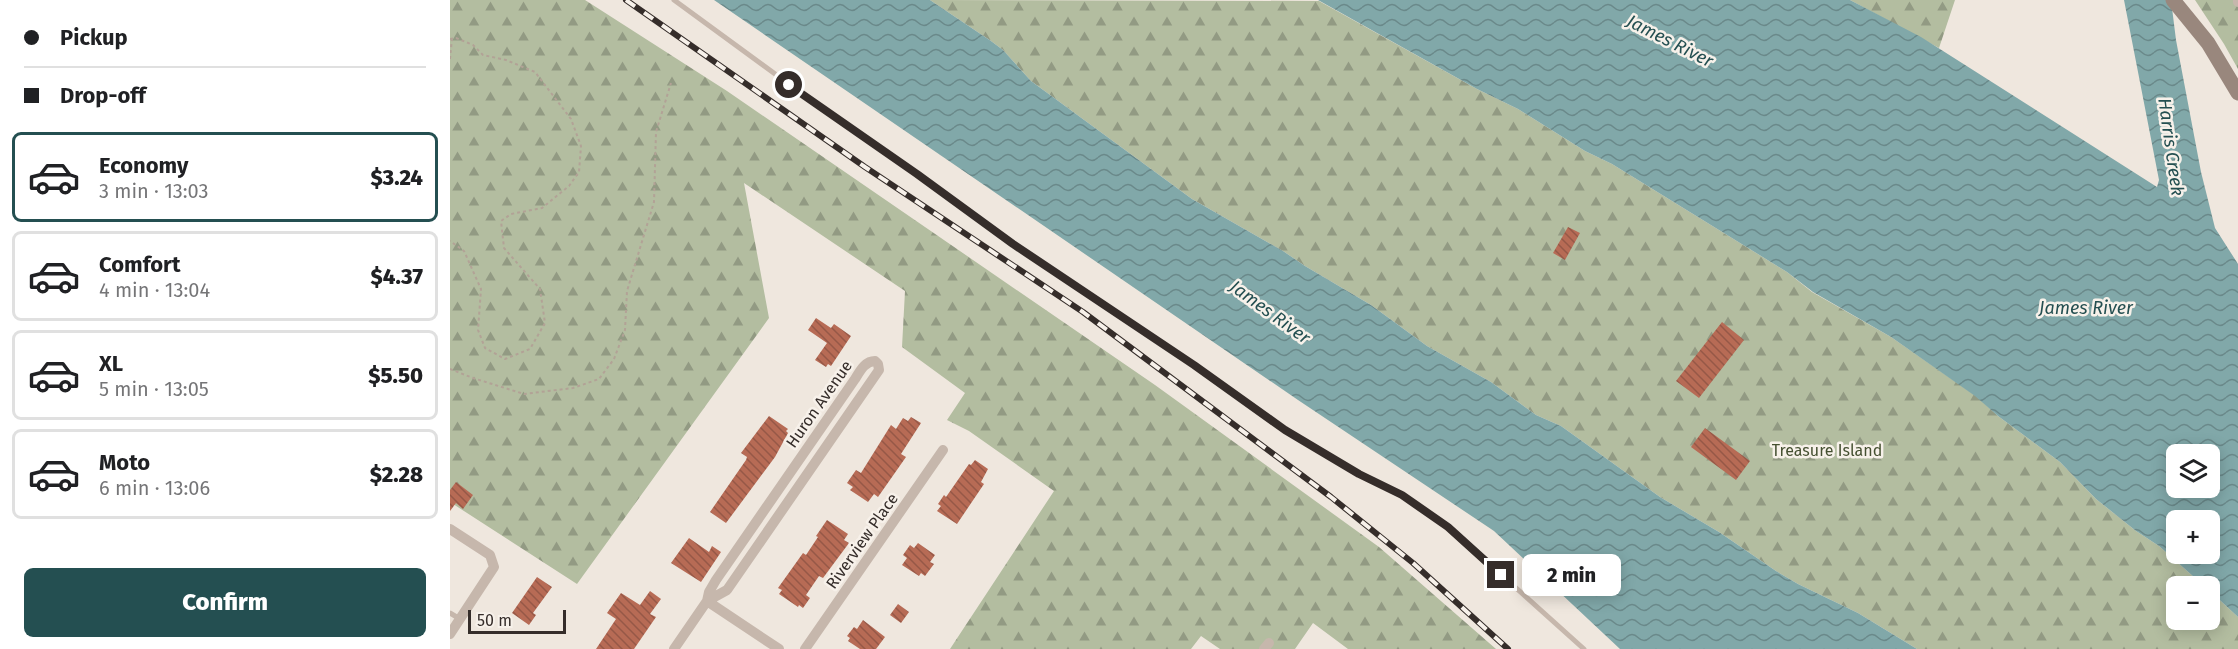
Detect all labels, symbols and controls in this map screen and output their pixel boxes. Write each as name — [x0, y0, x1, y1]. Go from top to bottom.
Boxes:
water label: James River — [1622, 9, 1718, 73]
text: Pickup — [60, 24, 128, 51]
route start — [775, 71, 802, 98]
text: Drop-off — [60, 82, 146, 109]
water label: Harris Creek — [2153, 97, 2189, 197]
icon: car — [27, 150, 81, 204]
text: Economy — [99, 152, 188, 179]
text: $3.24 — [370, 164, 423, 191]
text: 3 min · 13:03 — [99, 179, 209, 203]
icon: car — [27, 249, 81, 303]
text: Comfort — [99, 251, 180, 278]
text: $4.37 — [371, 263, 423, 290]
water label: James River — [1225, 275, 1315, 349]
text: 4 min · 13:04 — [99, 278, 210, 302]
water label: James River — [2038, 297, 2134, 319]
icon: car — [27, 348, 81, 402]
text: XL — [99, 350, 123, 377]
street label: Huron Avenue — [782, 357, 856, 451]
text: $5.50 — [368, 362, 423, 389]
text: 5 min · 13:05 — [99, 377, 209, 401]
park label: Treasure Island — [1772, 441, 1882, 460]
map controls — [2166, 444, 2220, 630]
button: layers — [2166, 444, 2220, 498]
icon: car — [27, 447, 81, 501]
text: Moto — [99, 449, 150, 476]
text: $2.28 — [370, 461, 423, 488]
text: 6 min · 13:06 — [99, 476, 210, 500]
street label: Riverview Place — [822, 490, 902, 592]
button: + — [2166, 510, 2220, 564]
callout: 2 min — [1522, 554, 1621, 596]
route end — [1487, 561, 1514, 588]
text: 2 min — [1547, 563, 1596, 587]
button: Confirm — [24, 568, 426, 637]
button: − — [2166, 576, 2220, 630]
scale bar — [468, 607, 566, 634]
text: 50 m — [477, 611, 512, 630]

